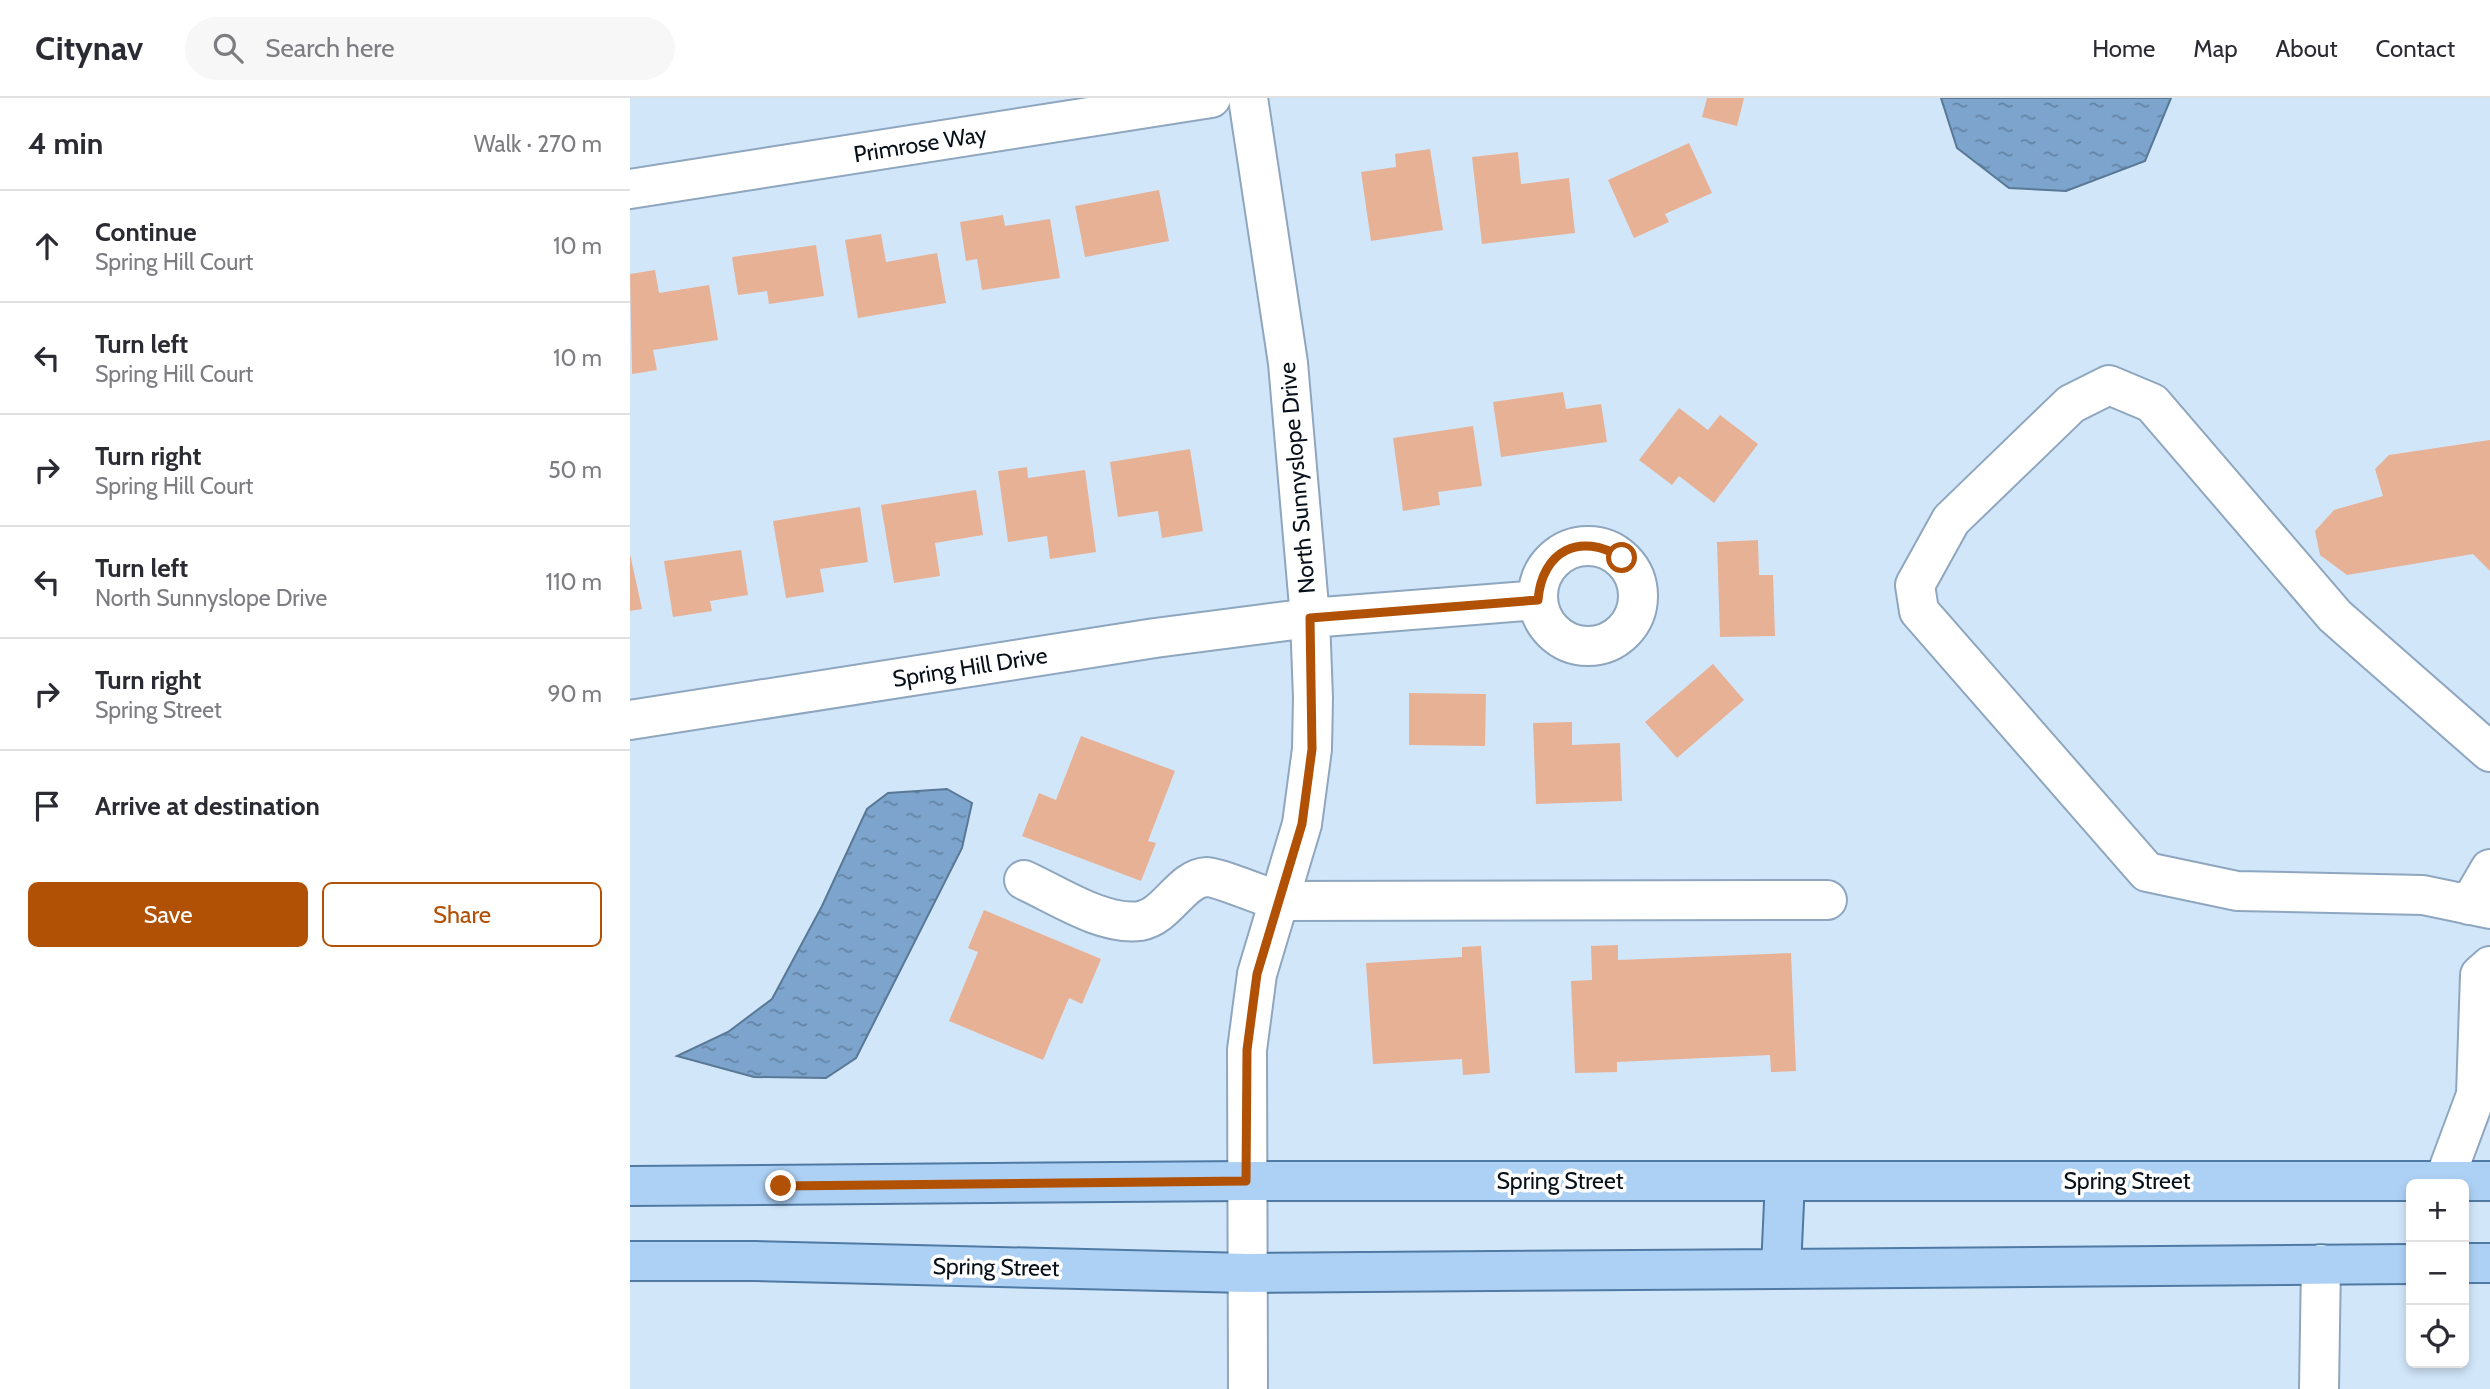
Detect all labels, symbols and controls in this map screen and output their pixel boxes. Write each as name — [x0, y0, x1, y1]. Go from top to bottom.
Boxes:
search box — [185, 17, 675, 80]
text: Citynav — [35, 28, 143, 68]
icon: search — [209, 29, 247, 67]
text: Search here — [265, 32, 394, 64]
text: Home — [2092, 34, 2155, 63]
text: Map — [2193, 34, 2238, 63]
text: About — [2276, 34, 2338, 63]
text: Contact — [2376, 34, 2455, 63]
street label: Primrose Way — [851, 120, 989, 168]
text: 4 min — [28, 125, 103, 162]
text: Walk · 270 m — [474, 130, 602, 158]
text: Continue — [95, 216, 197, 248]
icon: ahead — [28, 227, 66, 265]
text: 10 m — [553, 232, 602, 260]
text: Spring Hill Court — [95, 248, 253, 276]
text: Turn left — [95, 328, 188, 360]
icon: left — [28, 339, 66, 377]
text: 10 m — [553, 344, 602, 372]
text: Spring Hill Court — [95, 360, 253, 388]
street label: North Sunnyslope Drive — [1273, 361, 1321, 595]
text: Turn right — [95, 440, 201, 472]
icon: right — [28, 451, 66, 489]
text: 50 m — [548, 456, 602, 484]
text: Spring Hill Court — [95, 472, 253, 500]
route start — [1606, 542, 1637, 573]
text: Turn left — [95, 552, 188, 584]
icon: left — [28, 563, 66, 601]
text: 110 m — [546, 568, 602, 596]
text: North Sunnyslope Drive — [95, 584, 327, 612]
street label: Spring Hill Drive — [891, 641, 1050, 693]
text: Turn right — [95, 664, 201, 696]
icon: right — [28, 675, 66, 713]
text: 90 m — [548, 680, 602, 708]
text: Spring Street — [95, 696, 222, 724]
icon: arrive — [28, 787, 66, 825]
text: Arrive at destination — [95, 790, 320, 822]
button: Save — [28, 882, 308, 947]
button: Share — [322, 882, 602, 947]
street label: Spring Street — [1497, 1167, 1624, 1195]
street label: Spring Street — [2064, 1167, 2191, 1195]
route end — [765, 1170, 796, 1201]
map controls — [2406, 1179, 2469, 1368]
button: + — [2406, 1179, 2469, 1242]
button: − — [2406, 1242, 2469, 1305]
street label: Spring Street — [932, 1252, 1060, 1282]
button: locate — [2406, 1305, 2469, 1368]

